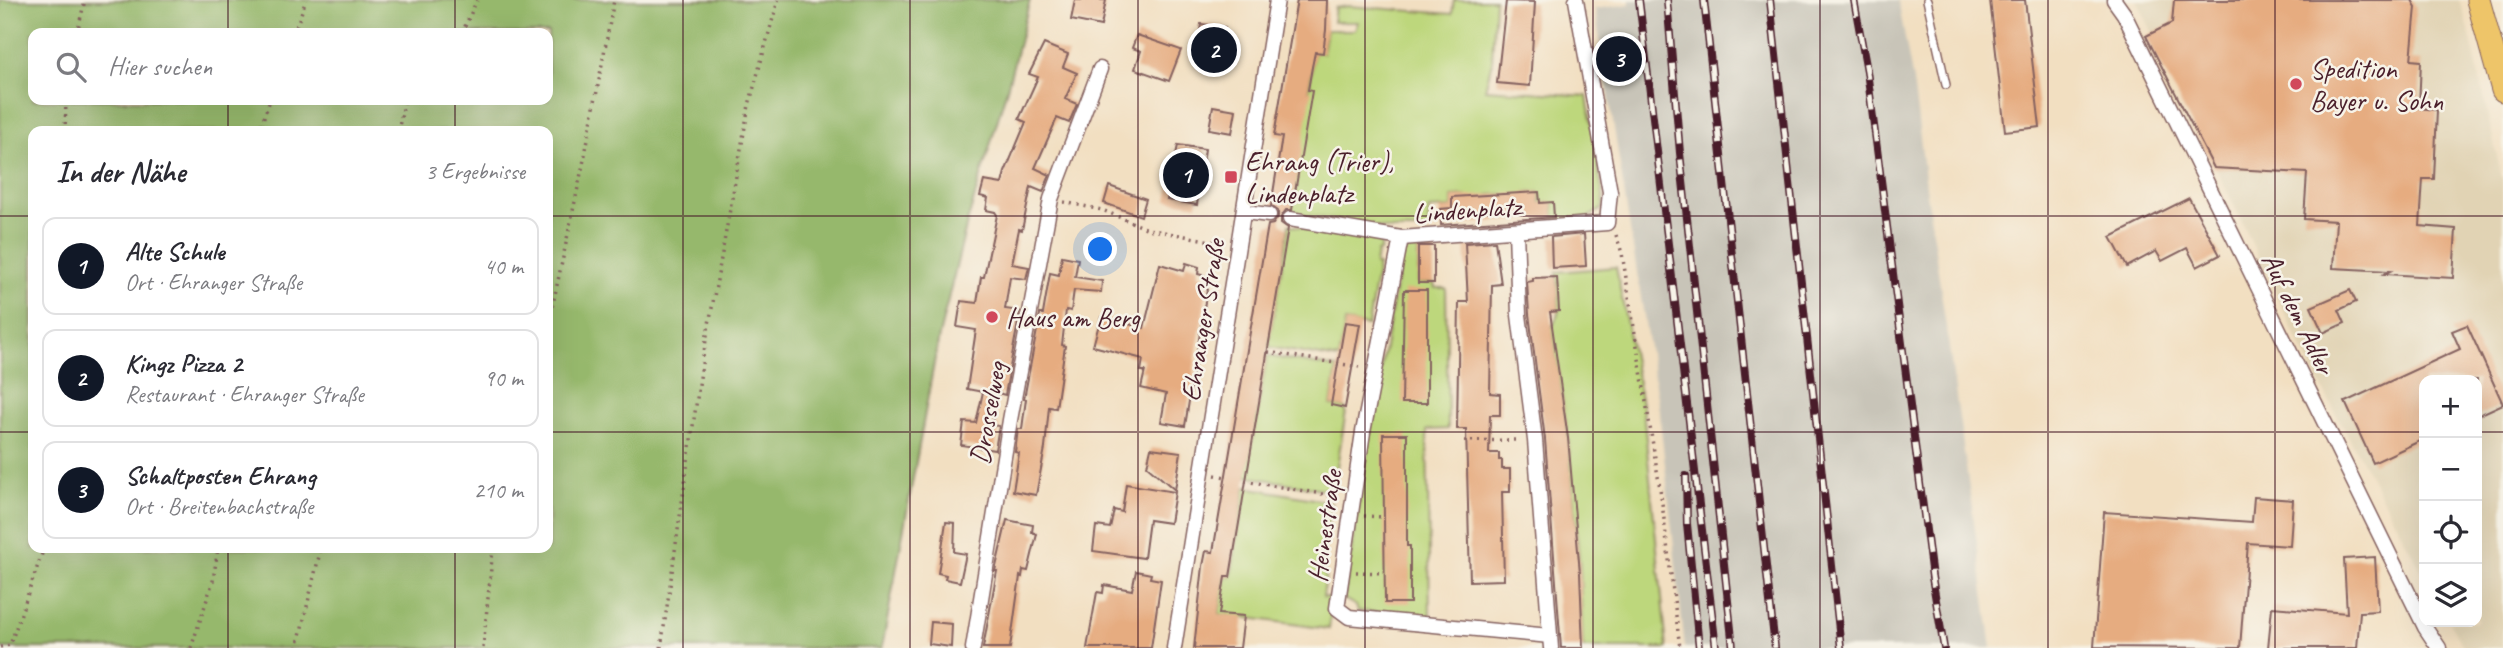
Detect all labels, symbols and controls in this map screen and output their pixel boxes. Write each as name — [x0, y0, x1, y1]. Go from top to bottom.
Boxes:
pin: 2 — [1191, 24, 1237, 76]
search box — [28, 28, 553, 105]
pin: 3 — [1596, 33, 1642, 85]
icon: search — [52, 48, 90, 86]
text: Hier suchen — [108, 50, 212, 83]
place label: Spedition Bayer u. Sohn — [2310, 51, 2444, 118]
marker: Spedition Bayer u. Sohn — [2288, 76, 2304, 92]
place label: Ehrang (Trier), Lindenplatz — [1245, 144, 1394, 211]
pin: 1 — [1163, 149, 1209, 201]
text: In der Nähe — [56, 153, 185, 191]
text: 3 Ergebnisse — [425, 157, 525, 186]
marker: Ehrang (Trier), Lindenplatz — [1223, 169, 1239, 185]
street label: Lindenplatz — [1412, 188, 1525, 231]
your location — [1083, 232, 1117, 266]
text: Alte Schule — [125, 235, 225, 268]
street label: Ehranger Straße — [1172, 235, 1233, 403]
street label: Auf dem Adler — [2254, 247, 2344, 381]
text: 1 — [76, 252, 86, 281]
text: 40 m — [484, 252, 523, 281]
text: Ort · Ehranger Straße — [125, 268, 302, 297]
place label: Haus am Berg — [1006, 300, 1141, 335]
marker: Haus am Berg — [984, 309, 1000, 325]
text: Kingz Pizza 2 — [125, 347, 242, 380]
street label: Drosselweg — [961, 357, 1014, 467]
text: 2 — [76, 364, 86, 393]
text: 90 m — [484, 364, 523, 393]
map controls — [2419, 375, 2482, 627]
button: + — [2419, 375, 2482, 438]
text: Restaurant · Ehranger Straße — [125, 380, 364, 409]
button: − — [2419, 438, 2482, 501]
text: Schaltposten Ehrang — [125, 459, 316, 492]
street label: Heinestraße — [1299, 466, 1350, 584]
text: 3 — [76, 476, 86, 505]
text: 210 m — [474, 476, 523, 505]
text: Ort · Breitenbachstraße — [125, 492, 313, 521]
button: locate — [2419, 501, 2482, 564]
button: layers — [2419, 564, 2482, 627]

